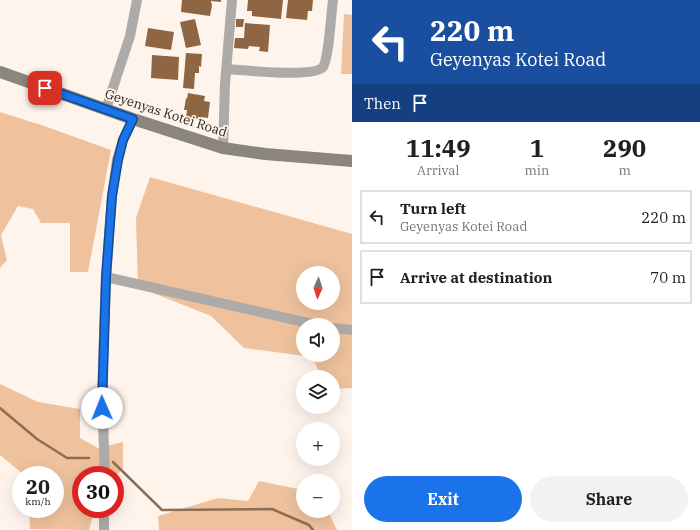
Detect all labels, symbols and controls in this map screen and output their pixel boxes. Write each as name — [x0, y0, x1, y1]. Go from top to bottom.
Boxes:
text: 220 m — [430, 12, 514, 49]
icon: left — [364, 16, 416, 68]
text: Geyenyas Kotei Road — [430, 48, 606, 71]
pin — [28, 71, 62, 105]
icon: arrive — [34, 77, 56, 99]
street label: Geyenyas Kotei Road — [103, 85, 229, 141]
icon: arrive — [409, 92, 431, 114]
text: Then — [364, 94, 401, 113]
text: 11:49 — [406, 132, 471, 164]
text: 1 — [530, 132, 544, 164]
text: 290 — [603, 132, 646, 164]
text: Arrival — [417, 162, 459, 179]
text: min — [524, 162, 549, 179]
text: m — [618, 162, 631, 179]
text: Turn left — [400, 199, 466, 218]
icon: left — [366, 206, 388, 228]
text: 220 m — [641, 208, 686, 227]
text: Geyenyas Kotei Road — [400, 218, 527, 235]
north arrow — [296, 266, 340, 310]
map controls — [296, 266, 340, 518]
icon: arrive — [366, 266, 388, 288]
text: Arrive at destination — [400, 268, 552, 287]
text: 70 m — [650, 268, 686, 287]
button: sound — [296, 318, 340, 362]
button: layers — [296, 370, 340, 414]
position arrow — [81, 387, 123, 429]
button: + — [296, 422, 340, 466]
speed limit sign: 30 — [72, 466, 124, 518]
text: 20 — [26, 473, 50, 500]
button: − — [296, 474, 340, 518]
button: Exit — [364, 476, 522, 522]
button: Share — [530, 476, 688, 522]
text: km/h — [25, 495, 51, 508]

